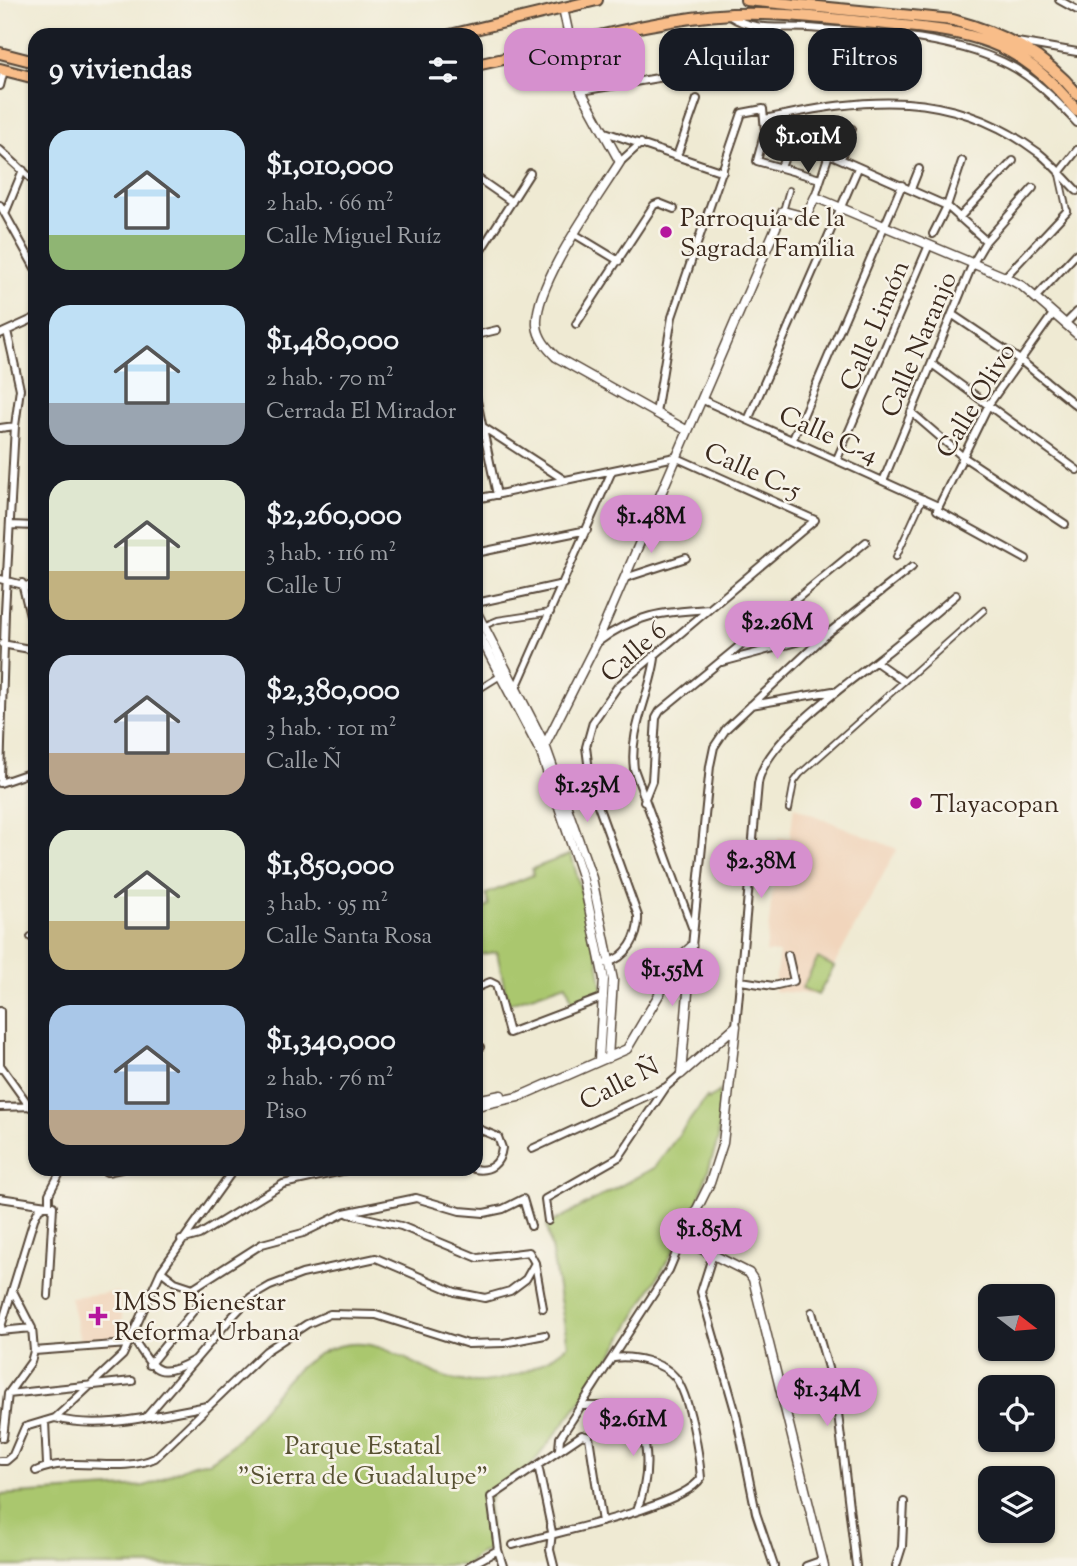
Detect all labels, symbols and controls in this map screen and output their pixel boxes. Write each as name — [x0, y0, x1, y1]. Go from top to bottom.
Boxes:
chip: Comprar — [504, 28, 645, 91]
chip: Alquilar — [659, 28, 794, 91]
chip: Filtros — [808, 28, 922, 91]
text: 9 viviendas — [49, 49, 192, 92]
icon: filters — [424, 51, 462, 89]
pin: $1.01M — [751, 116, 865, 175]
text: $1.01M — [775, 121, 841, 154]
text: $1,010,000 — [266, 145, 394, 188]
icon: home — [105, 158, 189, 242]
text: 2 hab. · 66 m² — [266, 188, 393, 221]
place label: Parroquia de la Sagrada Familia — [680, 201, 855, 268]
text: Calle Miguel Ruíz — [266, 221, 441, 254]
marker: Parroquia de la Sagrada Familia — [658, 224, 674, 240]
street label: Calle Limón — [832, 255, 920, 397]
street label: Calle Naranjo — [873, 266, 968, 423]
text: $1,480,000 — [266, 320, 399, 363]
icon: home — [105, 333, 189, 417]
street label: Calle Olivo — [928, 337, 1026, 466]
text: 2 hab. · 70 m² — [266, 363, 394, 396]
text: Cerrada El Mirador — [266, 396, 456, 429]
street label: Calle C-4 — [772, 398, 884, 475]
street label: Calle C-5 — [698, 435, 806, 510]
text: $2,260,000 — [266, 495, 402, 538]
pin: $1.48M — [594, 496, 708, 555]
text: $1.48M — [616, 501, 686, 534]
icon: home — [105, 508, 189, 592]
text: 3 hab. · 116 m² — [266, 538, 396, 571]
text: Calle U — [266, 571, 342, 604]
pin: $2.26M — [720, 602, 834, 661]
text: $2.26M — [741, 607, 813, 640]
street label: Calle 6 — [593, 614, 676, 692]
text: $2,380,000 — [266, 670, 400, 713]
icon: home — [105, 683, 189, 767]
text: 3 hab. · 101 m² — [266, 713, 396, 746]
text: Calle Ñ — [266, 746, 341, 779]
pin: $1.25M — [530, 764, 644, 824]
text: $1.25M — [554, 770, 620, 803]
place label: Tlayacopan — [930, 787, 1059, 824]
marker: Tlayacopan — [908, 795, 924, 811]
pin: $2.38M — [704, 841, 818, 900]
text: $1,850,000 — [266, 845, 394, 888]
text: $2.38M — [726, 846, 796, 879]
icon: home — [105, 858, 189, 942]
text: 3 hab. · 95 m² — [266, 888, 388, 921]
text: Calle Santa Rosa — [266, 921, 432, 954]
pin: $1.55M — [615, 948, 729, 1008]
text: $1.55M — [641, 954, 703, 987]
text: $1,340,000 — [266, 1020, 396, 1063]
icon: home — [105, 1033, 189, 1117]
street label: Calle Ñ — [574, 1049, 667, 1121]
text: 2 hab. · 76 m² — [266, 1063, 394, 1096]
text: Piso — [266, 1096, 307, 1129]
pin: $1.85M — [652, 1208, 766, 1268]
text: $1.85M — [676, 1214, 742, 1247]
north arrow — [978, 1284, 1055, 1362]
map controls — [978, 1284, 1055, 1543]
place label: IMSS Bienestar Reforma Urbana — [114, 1285, 300, 1352]
marker: IMSS Bienestar Reforma Urbana — [88, 1306, 108, 1326]
pin: $1.34M — [770, 1368, 884, 1428]
text: $1.34M — [793, 1374, 861, 1407]
button: locate — [978, 1375, 1055, 1452]
pin: $2.61M — [576, 1398, 690, 1458]
text: $2.61M — [599, 1404, 667, 1437]
park label: Parque Estatal "Sierra de Guadalupe" — [238, 1429, 488, 1496]
button: layers — [978, 1466, 1055, 1543]

